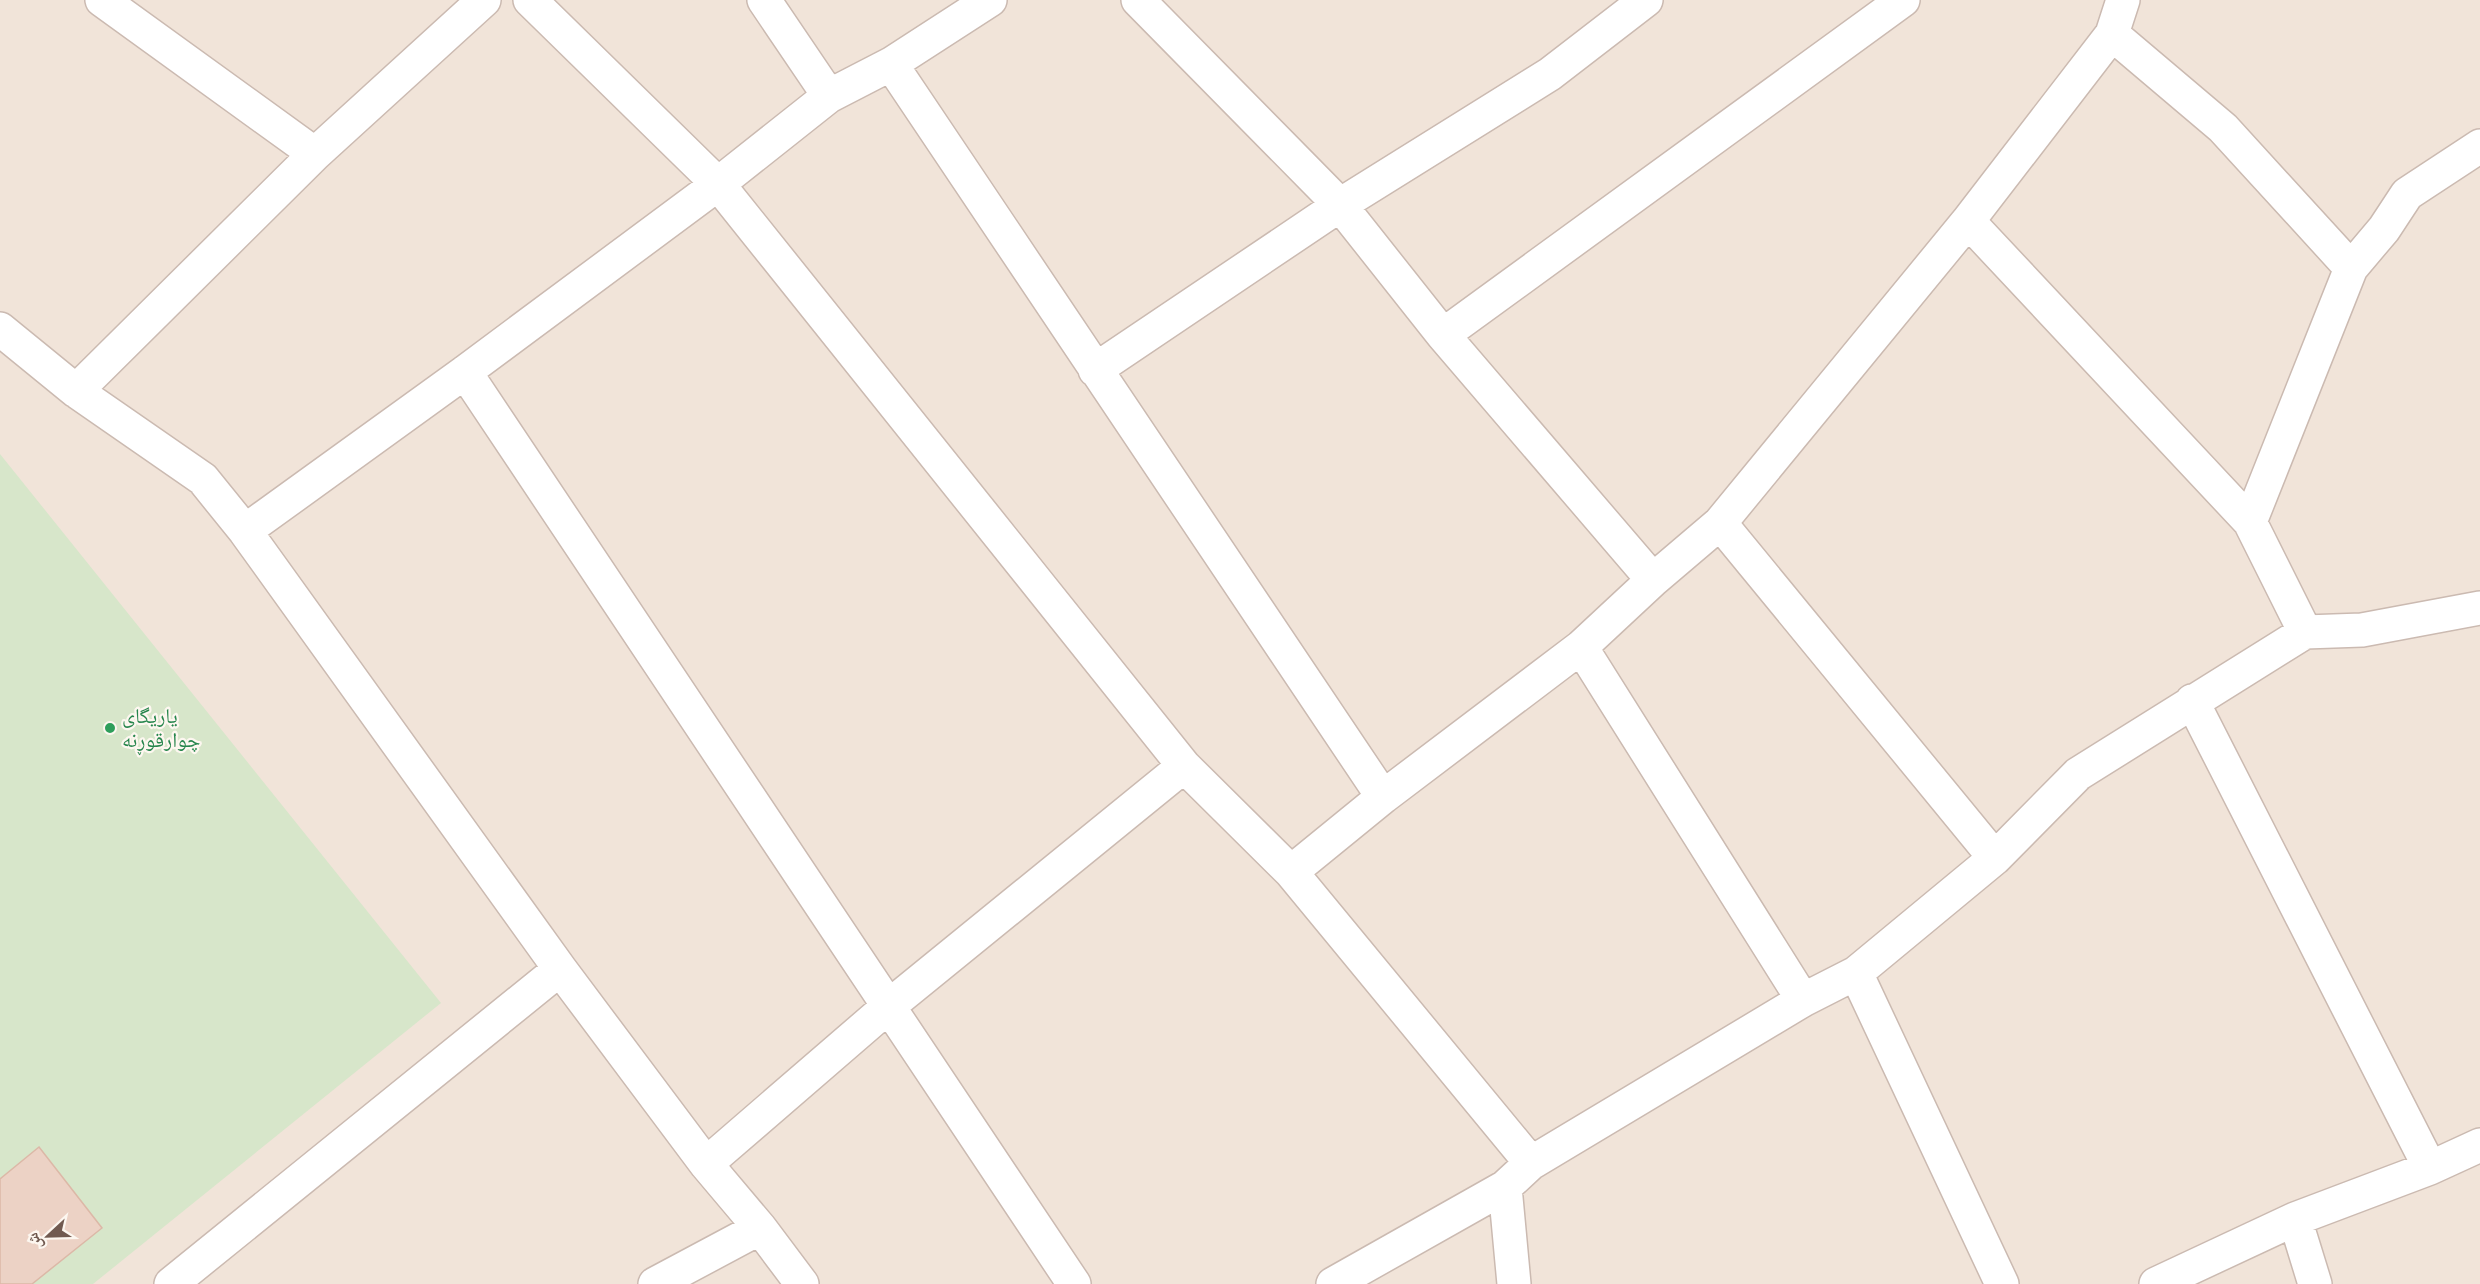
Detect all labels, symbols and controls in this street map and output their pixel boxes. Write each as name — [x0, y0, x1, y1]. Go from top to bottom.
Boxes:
place label: یاریگای چوارقوڕنە — [122, 699, 200, 756]
marker: یاریگای چوارقوڕنە — [103, 721, 117, 735]
north arrow — [18, 1206, 78, 1266]
text: ش — [20, 1229, 48, 1254]

